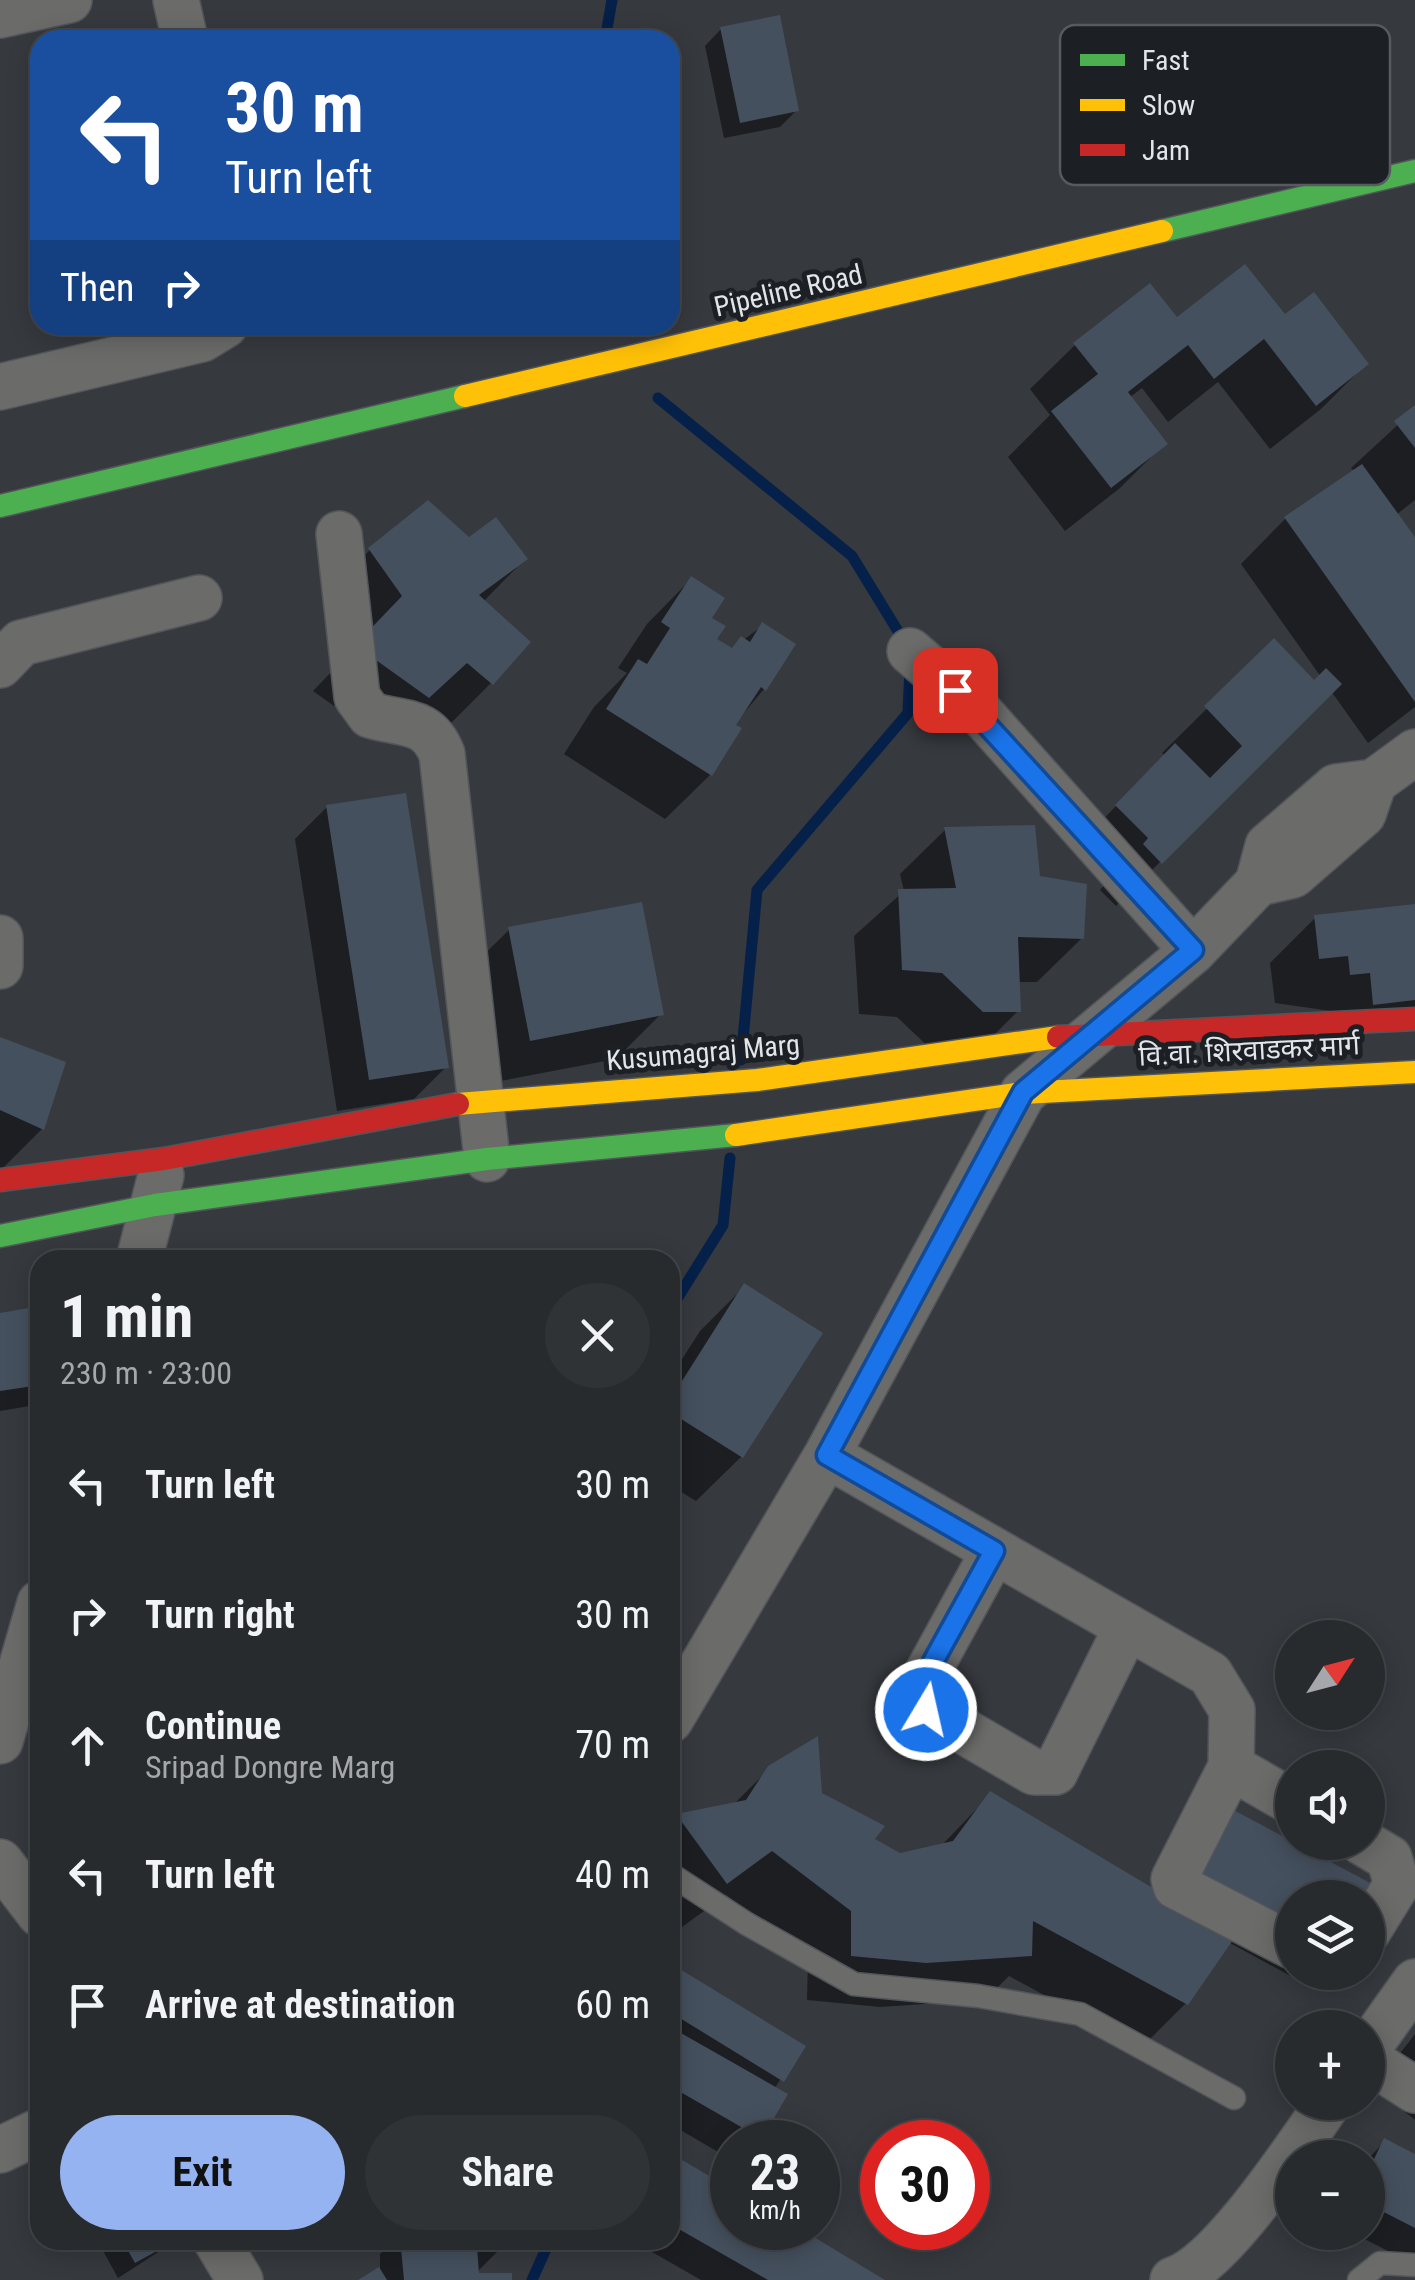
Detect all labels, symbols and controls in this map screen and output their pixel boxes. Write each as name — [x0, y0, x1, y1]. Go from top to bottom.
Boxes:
legend — [1060, 25, 1390, 185]
text: Fast — [1142, 44, 1189, 77]
text: 30 m — [225, 67, 364, 149]
icon: left — [60, 70, 190, 200]
text: Slow — [1142, 89, 1195, 122]
text: Jam — [1142, 134, 1190, 167]
text: Turn left — [225, 151, 373, 204]
street label: Pipeline Road — [711, 257, 865, 324]
icon: right — [154, 260, 209, 315]
text: Then — [60, 266, 134, 310]
pin — [913, 648, 998, 733]
icon: arrive — [928, 663, 983, 718]
street label: Kusumagraj Marg — [605, 1028, 801, 1077]
street label: वि.वा. शिरवाडकर मार्ग — [1138, 1028, 1362, 1073]
text: 1 min — [60, 1281, 193, 1352]
button: close — [545, 1283, 650, 1388]
text: 230 m · 23:00 — [60, 1354, 232, 1392]
icon: left — [60, 1458, 115, 1513]
text: Turn left — [145, 1463, 275, 1507]
text: 30 m — [575, 1463, 650, 1507]
icon: right — [60, 1588, 115, 1643]
text: Turn right — [145, 1593, 295, 1637]
text: 30 m — [575, 1593, 650, 1637]
north arrow — [1275, 1620, 1385, 1730]
map controls — [1275, 1620, 1385, 2250]
position arrow — [874, 1658, 978, 1762]
text: Continue — [145, 1704, 281, 1748]
icon: ahead — [60, 1718, 115, 1773]
text: 70 m — [575, 1723, 650, 1767]
text: Sripad Dongre Marg — [145, 1748, 395, 1786]
button: sound — [1275, 1750, 1385, 1860]
icon: left — [60, 1848, 115, 1903]
text: Turn left — [145, 1853, 275, 1897]
text: 40 m — [575, 1853, 650, 1897]
button: layers — [1275, 1880, 1385, 1990]
icon: arrive — [60, 1978, 115, 2033]
text: Arrive at destination — [145, 1983, 455, 2027]
text: 60 m — [575, 1983, 650, 2027]
button: + — [1275, 2010, 1385, 2120]
button: Exit — [60, 2115, 345, 2230]
button: Share — [365, 2115, 650, 2230]
speed limit sign: 30 — [860, 2120, 990, 2250]
button: − — [1275, 2140, 1385, 2250]
text: 23 — [750, 2144, 800, 2202]
text: km/h — [749, 2196, 801, 2225]

